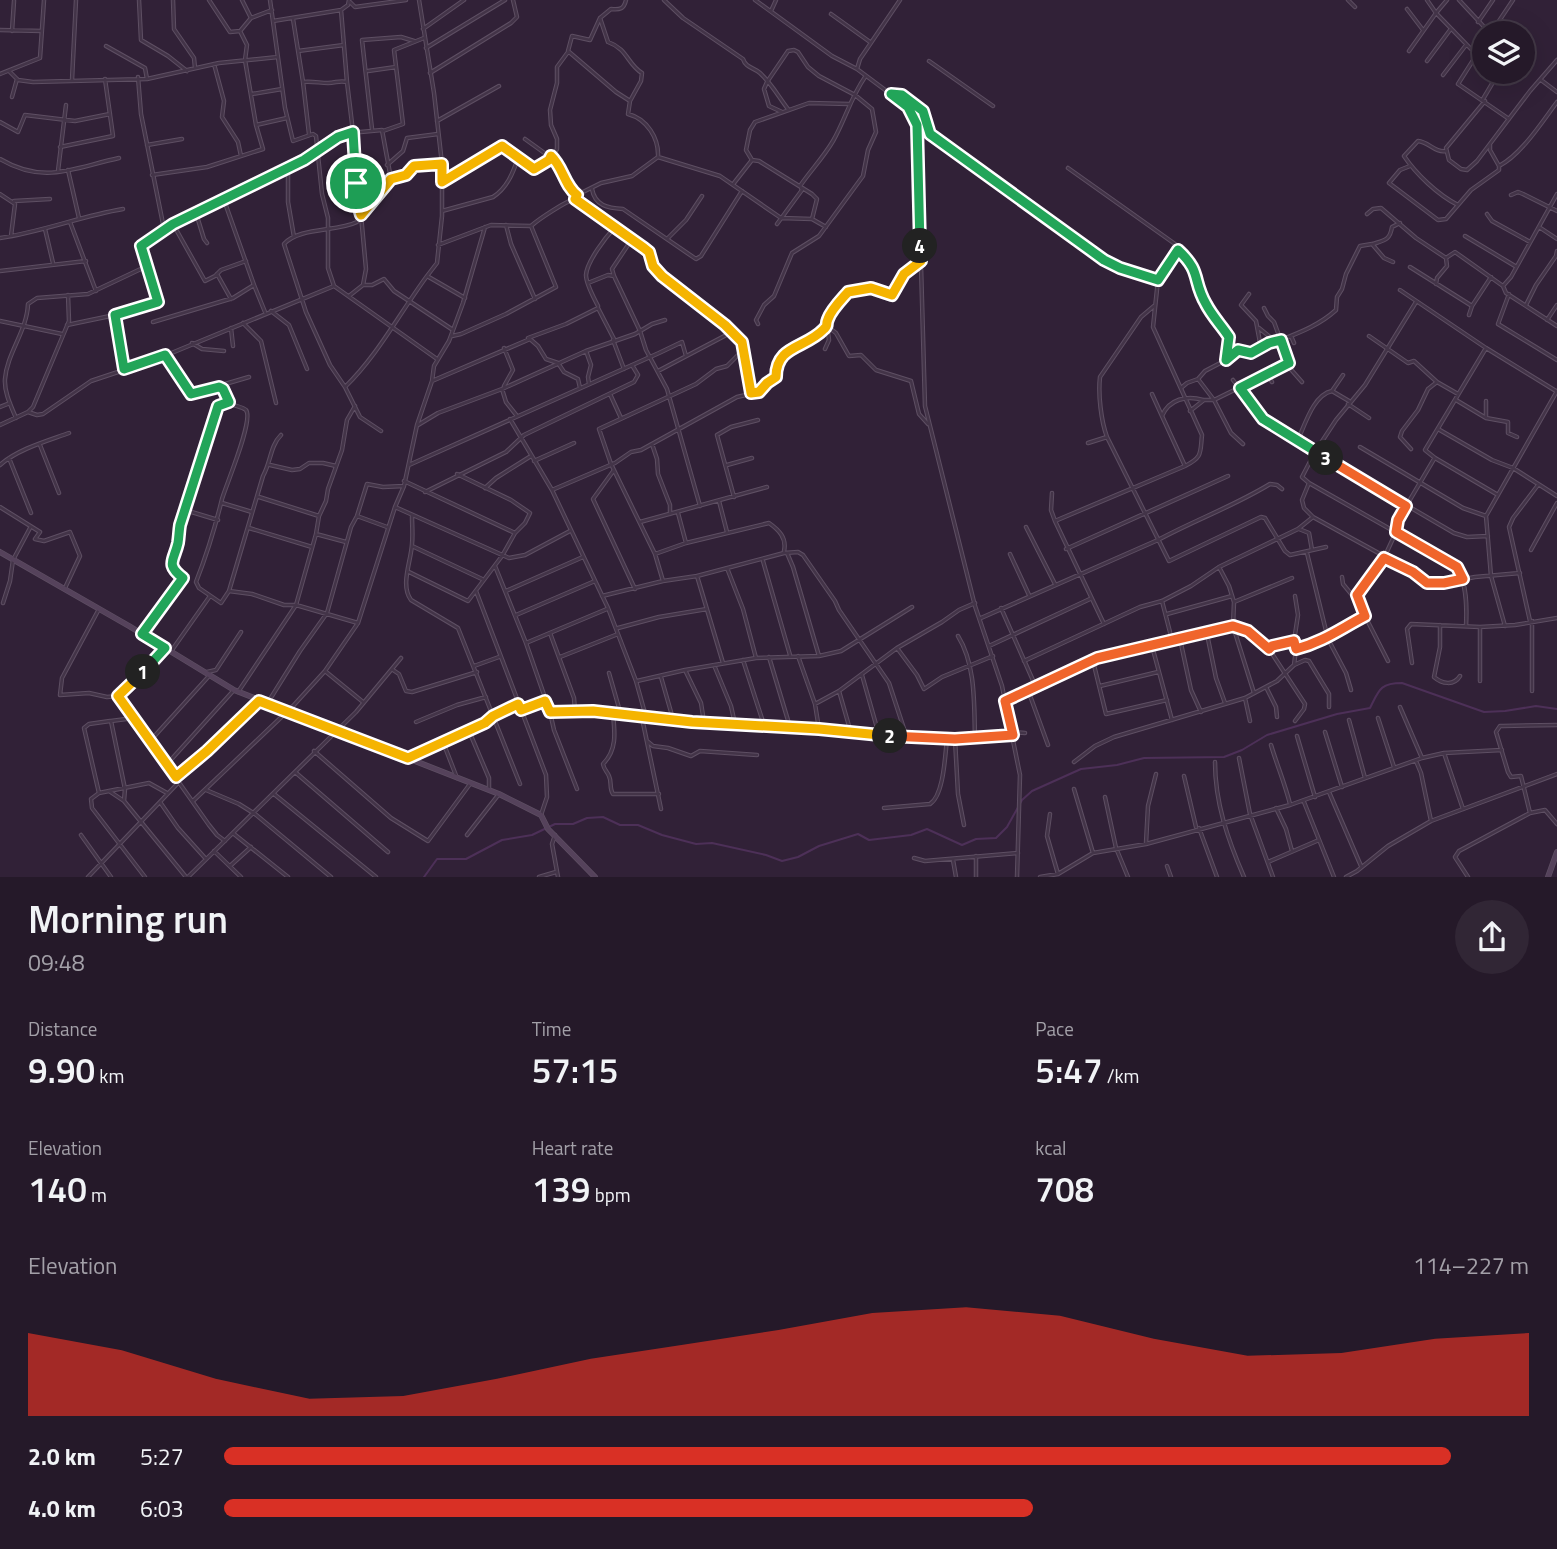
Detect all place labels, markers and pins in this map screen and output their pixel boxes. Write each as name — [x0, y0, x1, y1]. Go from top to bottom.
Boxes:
pin — [326, 153, 386, 213]
pin: 4 — [902, 229, 937, 264]
pin: 3 — [1308, 440, 1344, 476]
pin: 1 — [125, 654, 160, 690]
pin: 2 — [872, 718, 908, 754]

